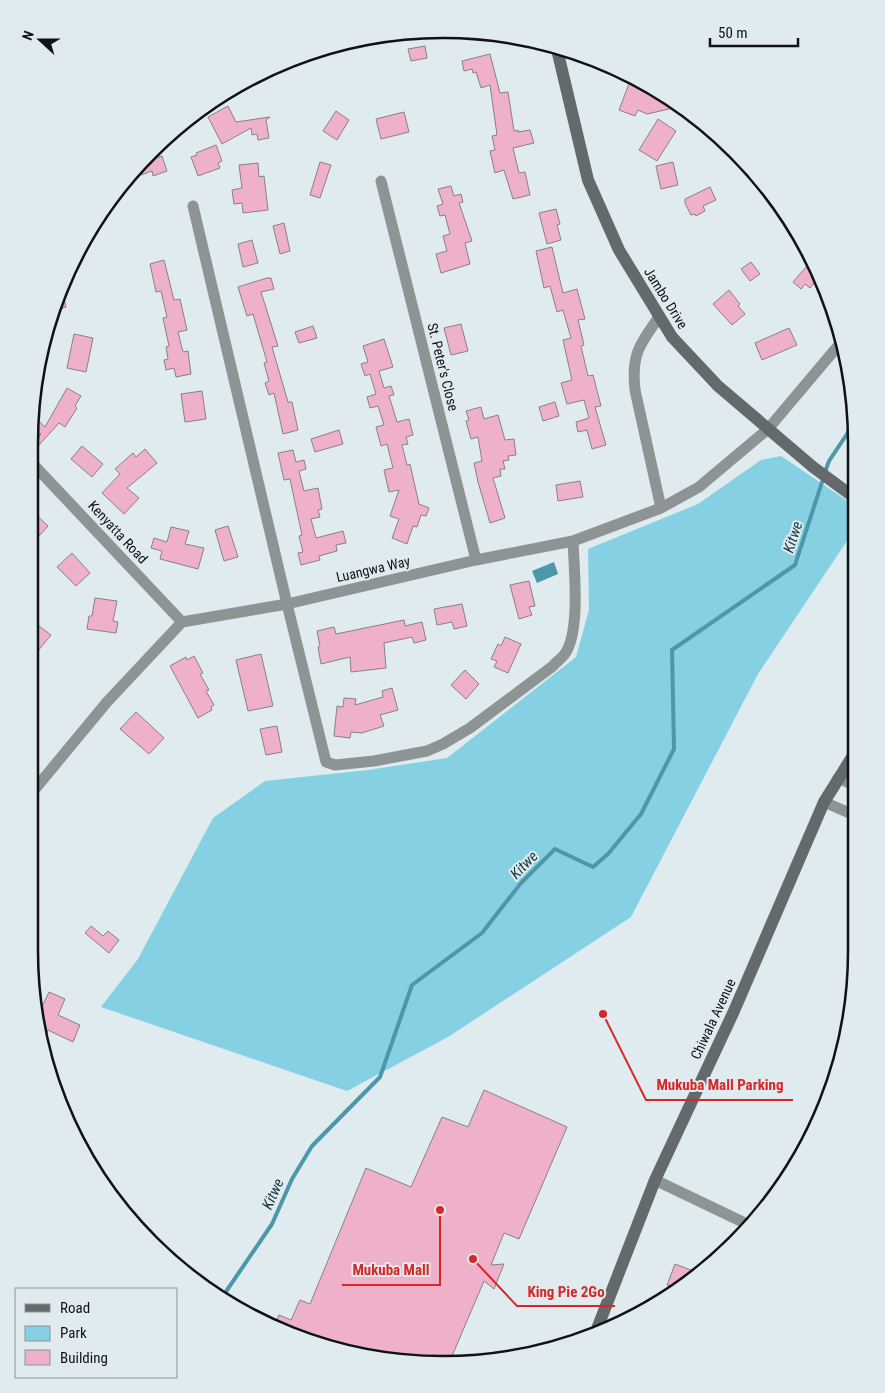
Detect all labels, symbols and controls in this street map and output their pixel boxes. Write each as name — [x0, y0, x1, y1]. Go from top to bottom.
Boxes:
north arrow — [15, 15, 65, 65]
scale bar — [710, 15, 798, 47]
text: 50 m — [718, 24, 748, 42]
text: N — [19, 28, 37, 42]
street label: Jambo Drive — [641, 264, 691, 332]
street label: St. Peter's Close — [424, 321, 462, 413]
street label: Kenyatta Road — [85, 497, 151, 567]
water label: Kitwe — [780, 519, 807, 555]
street label: Luangwa Way — [334, 553, 412, 585]
water label: Kitwe — [506, 847, 542, 883]
street label: Chiwala Avenue — [687, 976, 739, 1062]
callout: Mukuba Mall Parking — [646, 1070, 793, 1100]
text: Mukuba Mall Parking — [656, 1076, 784, 1094]
water label: Kitwe — [258, 1176, 288, 1212]
callout: Mukuba Mall — [342, 1255, 440, 1285]
text: Mukuba Mall — [352, 1261, 430, 1279]
callout: King Pie 2Go — [517, 1276, 615, 1306]
text: King Pie 2Go — [527, 1283, 605, 1301]
legend — [15, 1288, 178, 1378]
text: Road — [60, 1299, 90, 1317]
text: Park — [60, 1324, 87, 1342]
text: Building — [60, 1349, 108, 1367]

